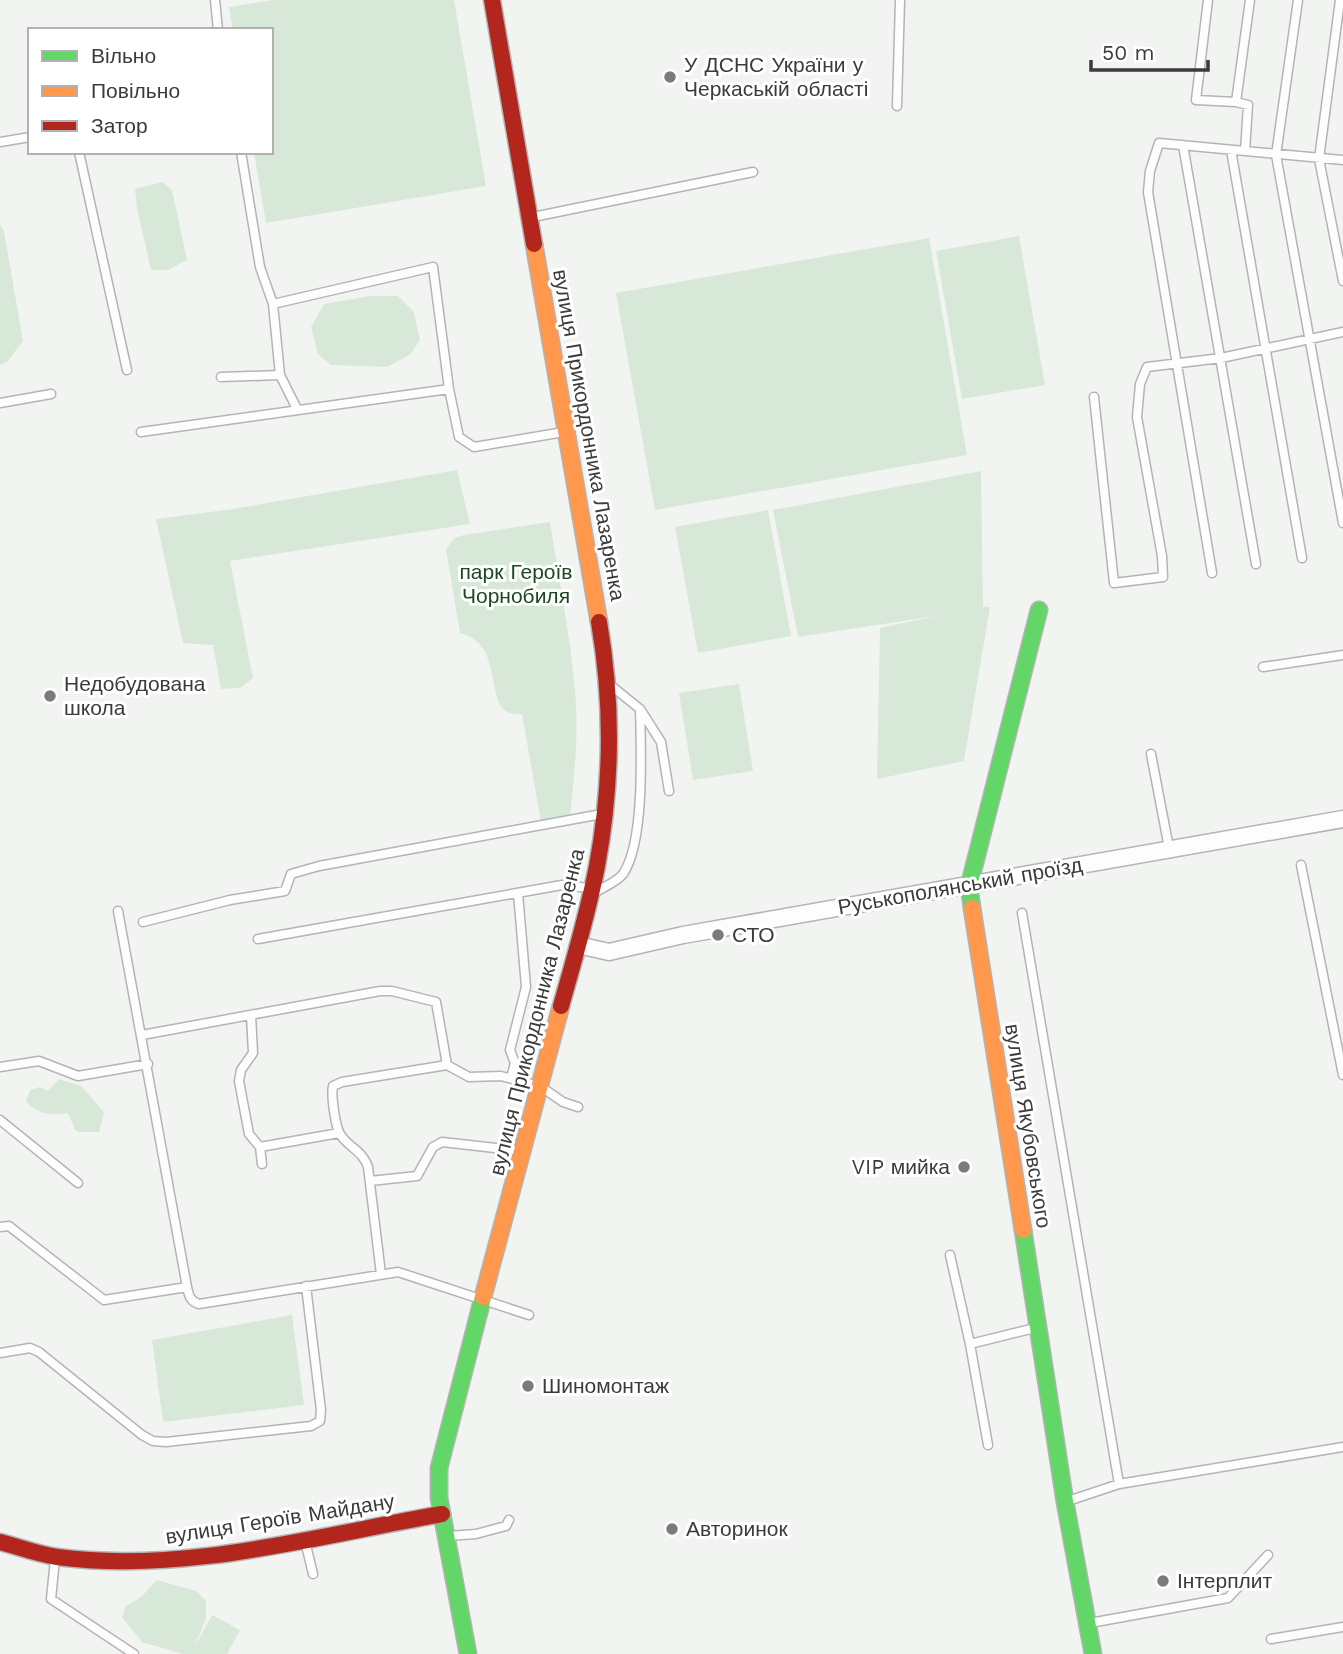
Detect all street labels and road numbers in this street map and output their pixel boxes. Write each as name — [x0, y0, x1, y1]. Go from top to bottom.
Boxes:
street label: вулиця Прикордонника Лазаренка — [548, 267, 631, 603]
street label: вулиця Прикордонника Лазаренка — [484, 845, 589, 1178]
street label: Руськополянський проїзд — [836, 852, 1084, 919]
street label: вулиця Якубовського — [1000, 1022, 1057, 1230]
street label: вулиця Героїв Майдану — [164, 1488, 397, 1549]

